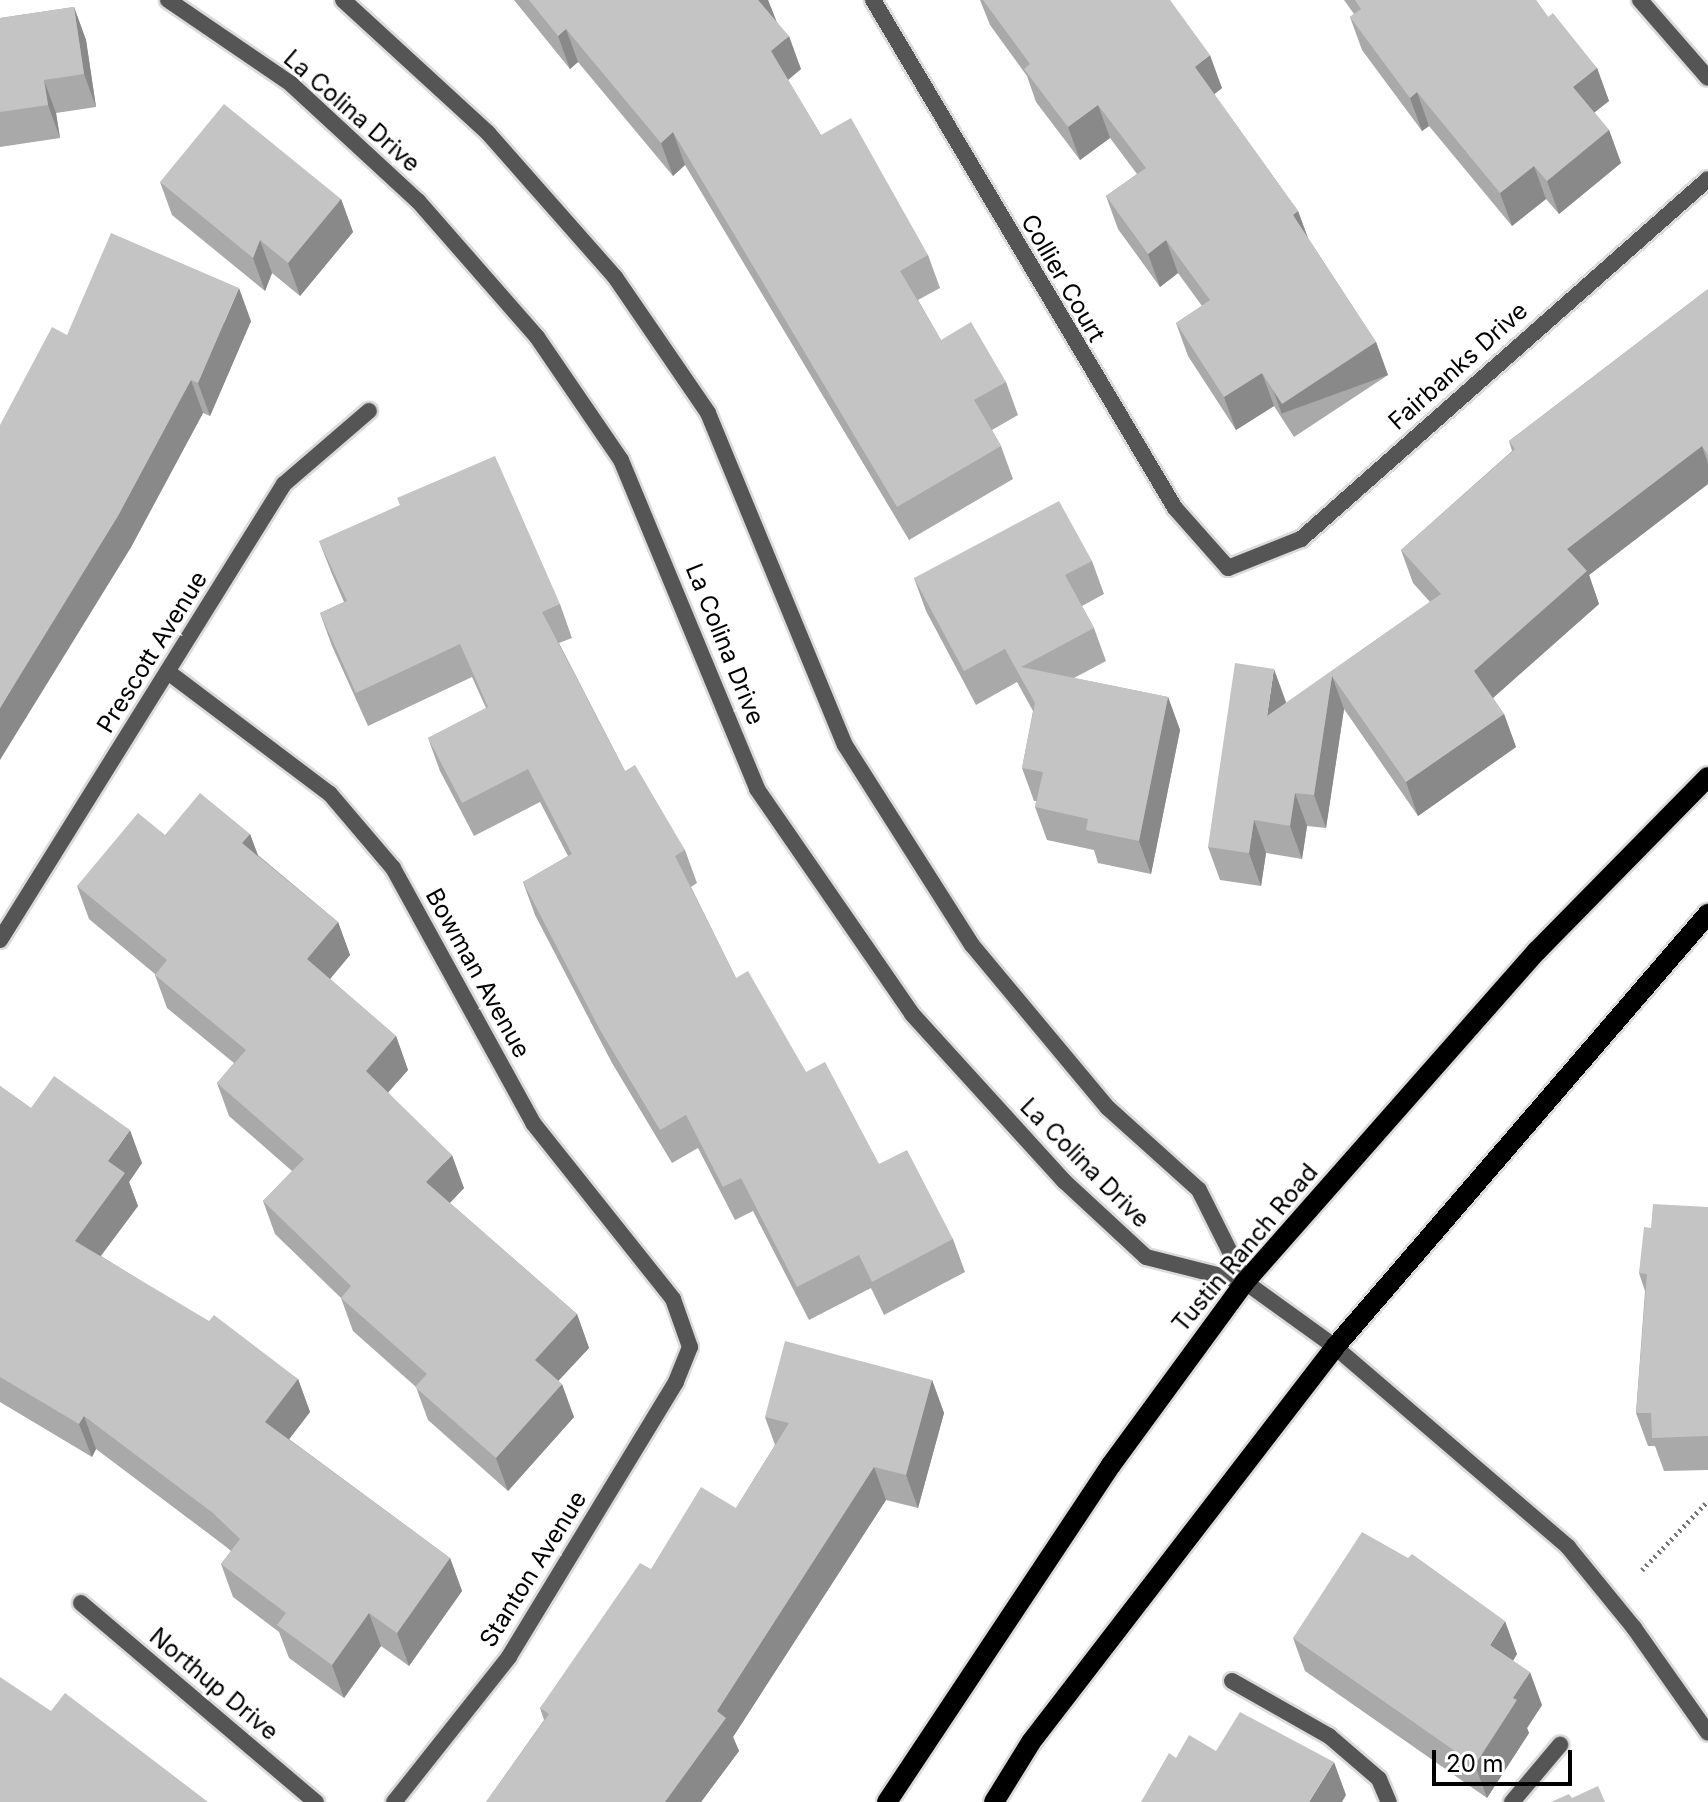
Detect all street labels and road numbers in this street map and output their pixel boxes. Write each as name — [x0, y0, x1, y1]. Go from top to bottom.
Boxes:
street label: La Colina Drive — [278, 44, 426, 178]
street label: Collier Court — [1015, 209, 1111, 347]
street label: Fairbanks Drive — [1383, 296, 1533, 436]
street label: La Colina Drive — [680, 559, 770, 729]
street label: Prescott Avenue — [91, 566, 213, 738]
street label: Bowman Avenue — [420, 883, 536, 1063]
street label: La Colina Drive — [1014, 1092, 1156, 1234]
street label: Tustin Ranch Road — [1166, 1158, 1324, 1338]
street label: Stanton Avenue — [474, 1486, 592, 1652]
street label: Northup Drive — [144, 1622, 284, 1746]

